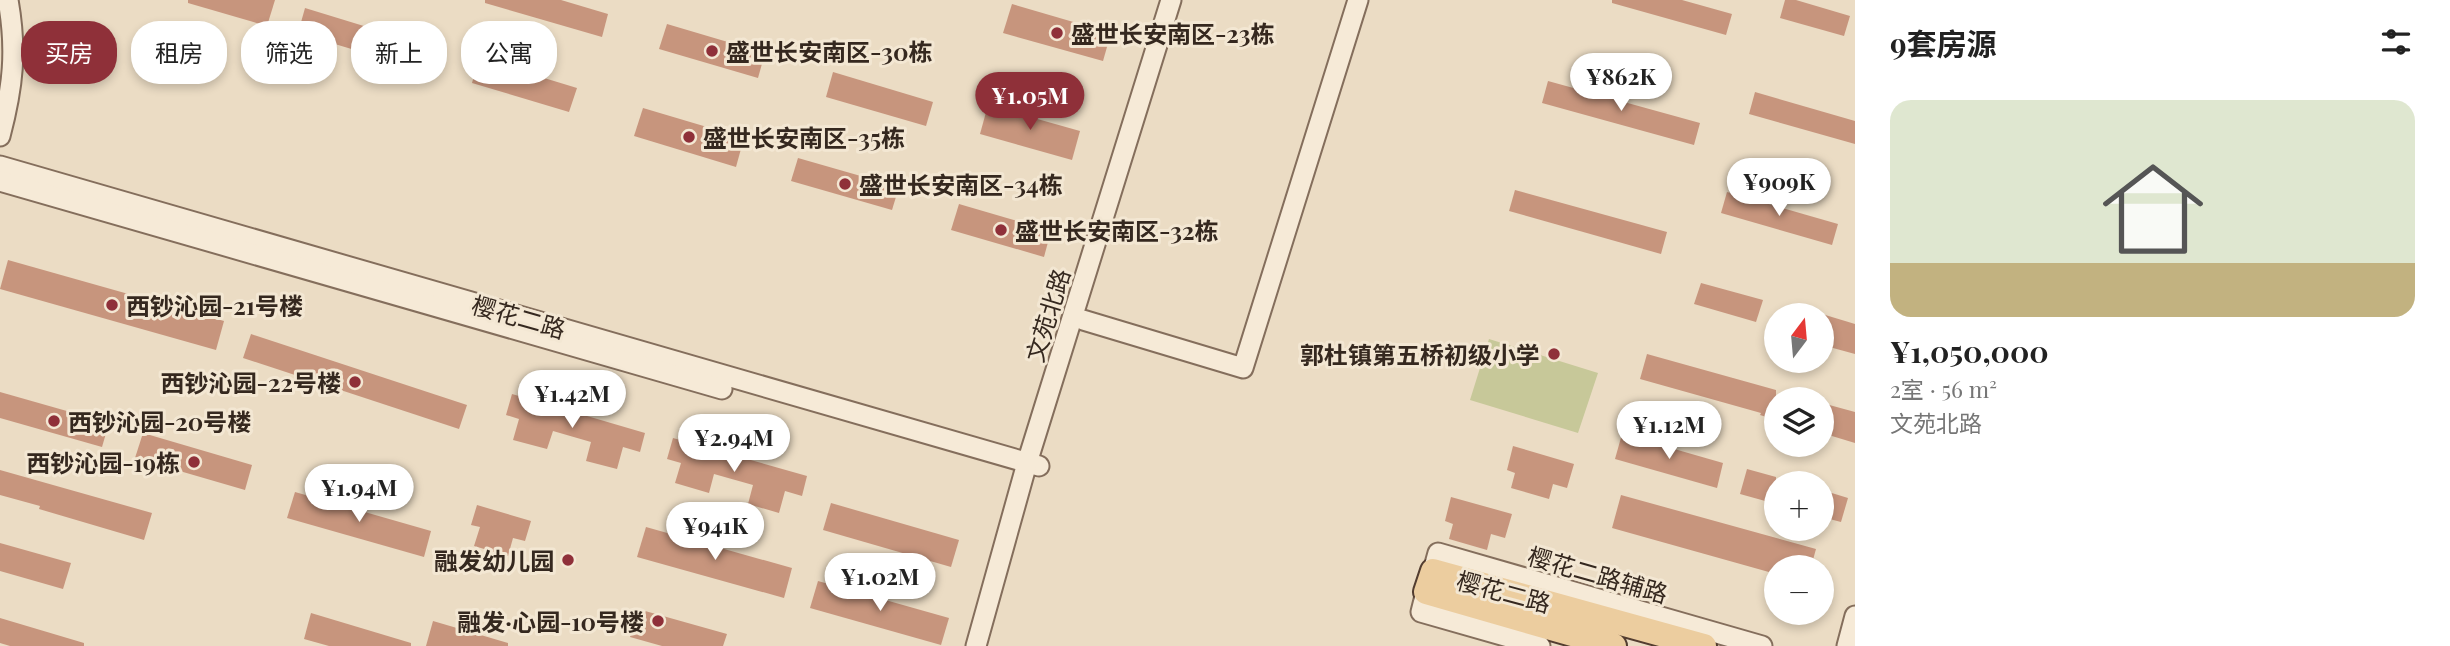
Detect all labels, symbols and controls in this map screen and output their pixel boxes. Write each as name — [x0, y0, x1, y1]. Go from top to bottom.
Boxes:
place label: 盛世长安南区-23栋 — [1071, 17, 1275, 49]
chip: 买房 — [21, 21, 117, 84]
chip: 租房 — [131, 21, 227, 84]
chip: 筛选 — [241, 21, 337, 84]
chip: 新上 — [351, 21, 447, 84]
chip: 公寓 — [461, 21, 557, 84]
text: 9套房源 — [1890, 23, 1997, 63]
icon: filters — [2377, 23, 2415, 61]
marker: 盛世长安南区-23栋 — [1049, 25, 1065, 41]
place label: 盛世长安南区-30栋 — [726, 35, 932, 67]
marker: 盛世长安南区-30栋 — [704, 43, 720, 59]
pin: ¥862K — [1572, 54, 1670, 113]
text: ¥862K — [1586, 60, 1656, 91]
pin: ¥1.05M — [973, 72, 1087, 132]
text: ¥1.05M — [991, 79, 1069, 110]
place label: 盛世长安南区-35栋 — [703, 121, 905, 153]
marker: 盛世长安南区-35栋 — [681, 129, 697, 145]
icon: home — [2090, 146, 2216, 272]
pin: ¥909K — [1730, 158, 1828, 218]
text: ¥909K — [1743, 165, 1815, 196]
place label: 盛世长安南区-34栋 — [859, 168, 1063, 200]
marker: 盛世长安南区-34栋 — [837, 176, 853, 192]
place label: 盛世长安南区-32栋 — [1015, 214, 1219, 246]
marker: 盛世长安南区-32栋 — [993, 222, 1009, 238]
street label: 文苑北路 — [1018, 264, 1076, 366]
street label: 樱花二路 — [468, 287, 570, 345]
place label: 西钞沁园-21号楼 — [126, 289, 303, 321]
marker: 西钞沁园-21号楼 — [104, 297, 120, 313]
north arrow — [1764, 303, 1834, 373]
map controls — [1764, 303, 1834, 625]
text: ¥1,050,000 — [1890, 331, 2049, 371]
place label: 郭杜镇第五桥初级小学 — [1300, 338, 1540, 370]
marker: 郭杜镇第五桥初级小学 — [1546, 346, 1562, 362]
place label: 西钞沁园-22号楼 — [161, 366, 341, 398]
pin: ¥1.42M — [515, 370, 629, 430]
text: 2室 · 56 m² — [1890, 373, 1997, 404]
marker: 西钞沁园-22号楼 — [347, 374, 363, 390]
text: ¥1.42M — [534, 377, 610, 408]
button: layers — [1764, 387, 1834, 457]
pin: ¥1.12M — [1612, 402, 1726, 461]
place label: 西钞沁园-20号楼 — [68, 405, 251, 437]
text: 文苑北路 — [1890, 407, 1982, 438]
text: ¥1.12M — [1633, 408, 1705, 439]
marker: 西钞沁园-20号楼 — [46, 413, 62, 429]
pin: ¥2.94M — [677, 414, 791, 474]
text: ¥2.94M — [694, 421, 774, 452]
place label: 西钞沁园-19栋 — [26, 446, 180, 478]
marker: 西钞沁园-19栋 — [186, 454, 202, 470]
pin: ¥1.94M — [302, 464, 416, 524]
text: ¥1.94M — [321, 471, 397, 502]
button: + — [1764, 471, 1834, 541]
pin: ¥941K — [666, 503, 764, 562]
text: ¥941K — [682, 509, 748, 540]
street label: 樱花二路辅路 — [1524, 539, 1672, 609]
place label: 融发幼儿园 — [434, 544, 554, 576]
marker: 融发幼儿园 — [560, 552, 576, 568]
pin: ¥1.02M — [823, 554, 937, 613]
button: − — [1764, 555, 1834, 625]
text: ¥1.02M — [841, 560, 919, 591]
street label: 樱花二路 — [1453, 563, 1555, 619]
place label: 融发·心园-10号楼 — [457, 605, 644, 637]
marker: 融发·心园-10号楼 — [650, 613, 666, 629]

